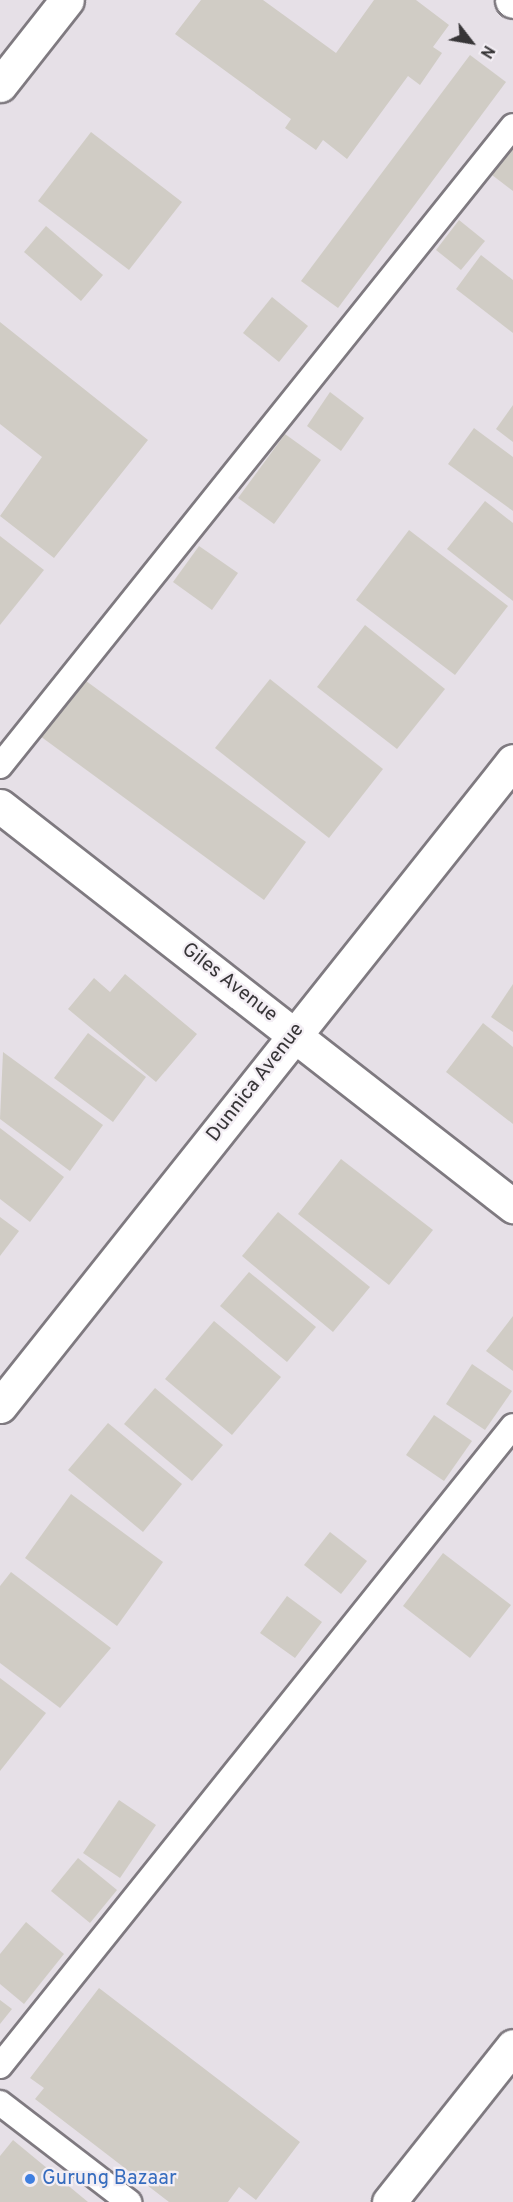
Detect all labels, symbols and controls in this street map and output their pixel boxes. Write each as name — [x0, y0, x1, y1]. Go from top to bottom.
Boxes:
north arrow — [441, 12, 501, 72]
text: N — [475, 41, 498, 61]
street label: Giles Avenue — [176, 938, 282, 1028]
street label: Dunnica Avenue — [202, 1019, 310, 1147]
place label: Gurung Bazaar — [42, 2167, 177, 2191]
marker: Gurung Bazaar — [23, 2172, 37, 2186]

